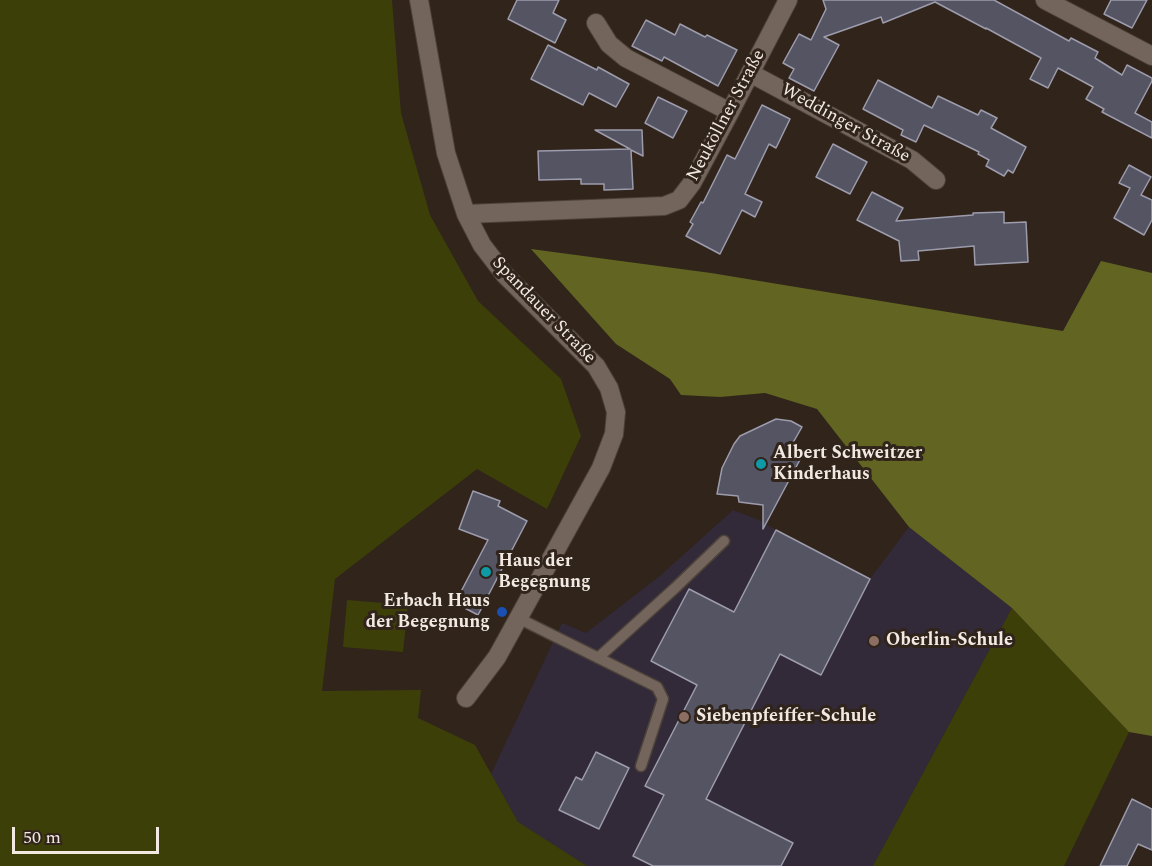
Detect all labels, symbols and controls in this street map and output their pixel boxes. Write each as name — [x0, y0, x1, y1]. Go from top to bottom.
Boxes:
street label: Neuköllner Straße — [683, 46, 771, 186]
street label: Weddinger Straße — [777, 80, 913, 168]
street label: Spandauer Straße — [486, 253, 600, 369]
place label: Albert Schweitzer Kinderhaus — [773, 443, 922, 486]
marker: Albert Schweitzer Kinderhaus — [754, 457, 768, 471]
place label: Haus der Begegnung — [498, 551, 591, 594]
marker: Haus der Begegnung — [479, 565, 493, 579]
place label: Erbach Haus der Begegnung — [366, 591, 490, 634]
marker: Erbach Haus der Begegnung — [495, 605, 509, 619]
place label: Oberlin-Schule — [886, 630, 1013, 652]
marker: Oberlin-Schule — [867, 634, 881, 648]
place label: Siebenpfeiffer-Schule — [696, 706, 876, 728]
marker: Siebenpfeiffer-Schule — [677, 710, 691, 724]
scale bar — [15, 815, 162, 853]
text: 50 m — [23, 824, 61, 851]

